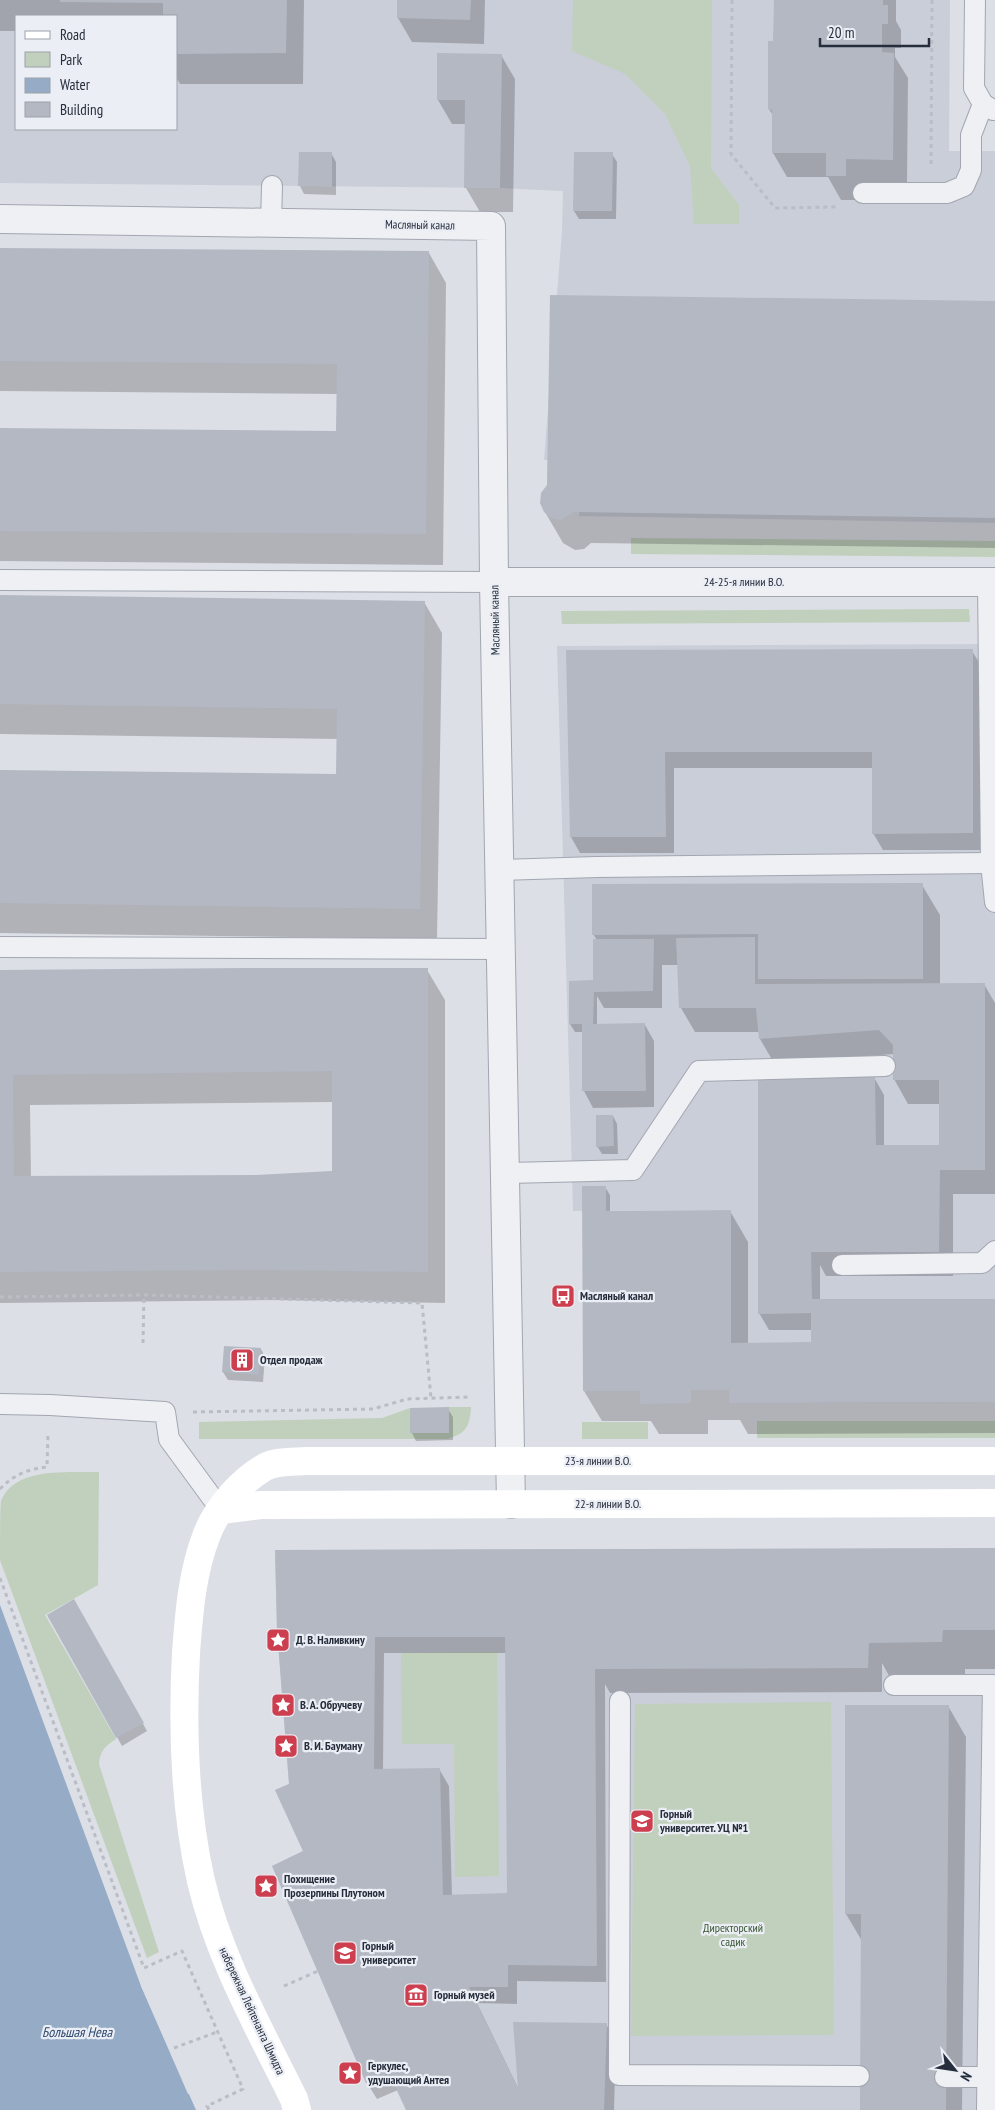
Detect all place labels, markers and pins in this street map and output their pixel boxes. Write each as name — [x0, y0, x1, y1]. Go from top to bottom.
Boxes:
bus stop icon: Масляный канал — [550, 1283, 576, 1309]
place label: Масляный канал — [580, 1288, 653, 1303]
building icon: Отдел продаж — [229, 1347, 255, 1373]
place label: Отдел продаж — [260, 1352, 324, 1367]
place icon: Д. В. Наливкину — [265, 1627, 291, 1653]
place label: Д. В. Наливкину — [296, 1632, 365, 1647]
place icon: В. А. Обручеву — [270, 1692, 296, 1718]
place label: В. А. Обручеву — [300, 1697, 362, 1712]
place icon: В. И. Бауману — [273, 1733, 299, 1759]
place label: В. И. Бауману — [304, 1738, 362, 1753]
place label: Горный университет. УЦ №1 — [659, 1806, 749, 1835]
school or university icon: Горный университет. УЦ №1 — [629, 1808, 655, 1834]
place label: Похищение Прозерпины Плутоном — [284, 1871, 385, 1900]
place icon: Похищение Прозерпины Плутоном — [253, 1873, 279, 1899]
place label: Горный университет — [361, 1938, 417, 1967]
school or university icon: Горный университет — [332, 1940, 358, 1966]
museum icon: Горный музей — [403, 1982, 429, 2008]
place label: Горный музей — [434, 1987, 495, 2002]
place label: Геркулес, удушающий Антея — [367, 2058, 449, 2087]
place icon: Геркулес, удушающий Антея — [337, 2060, 363, 2086]

